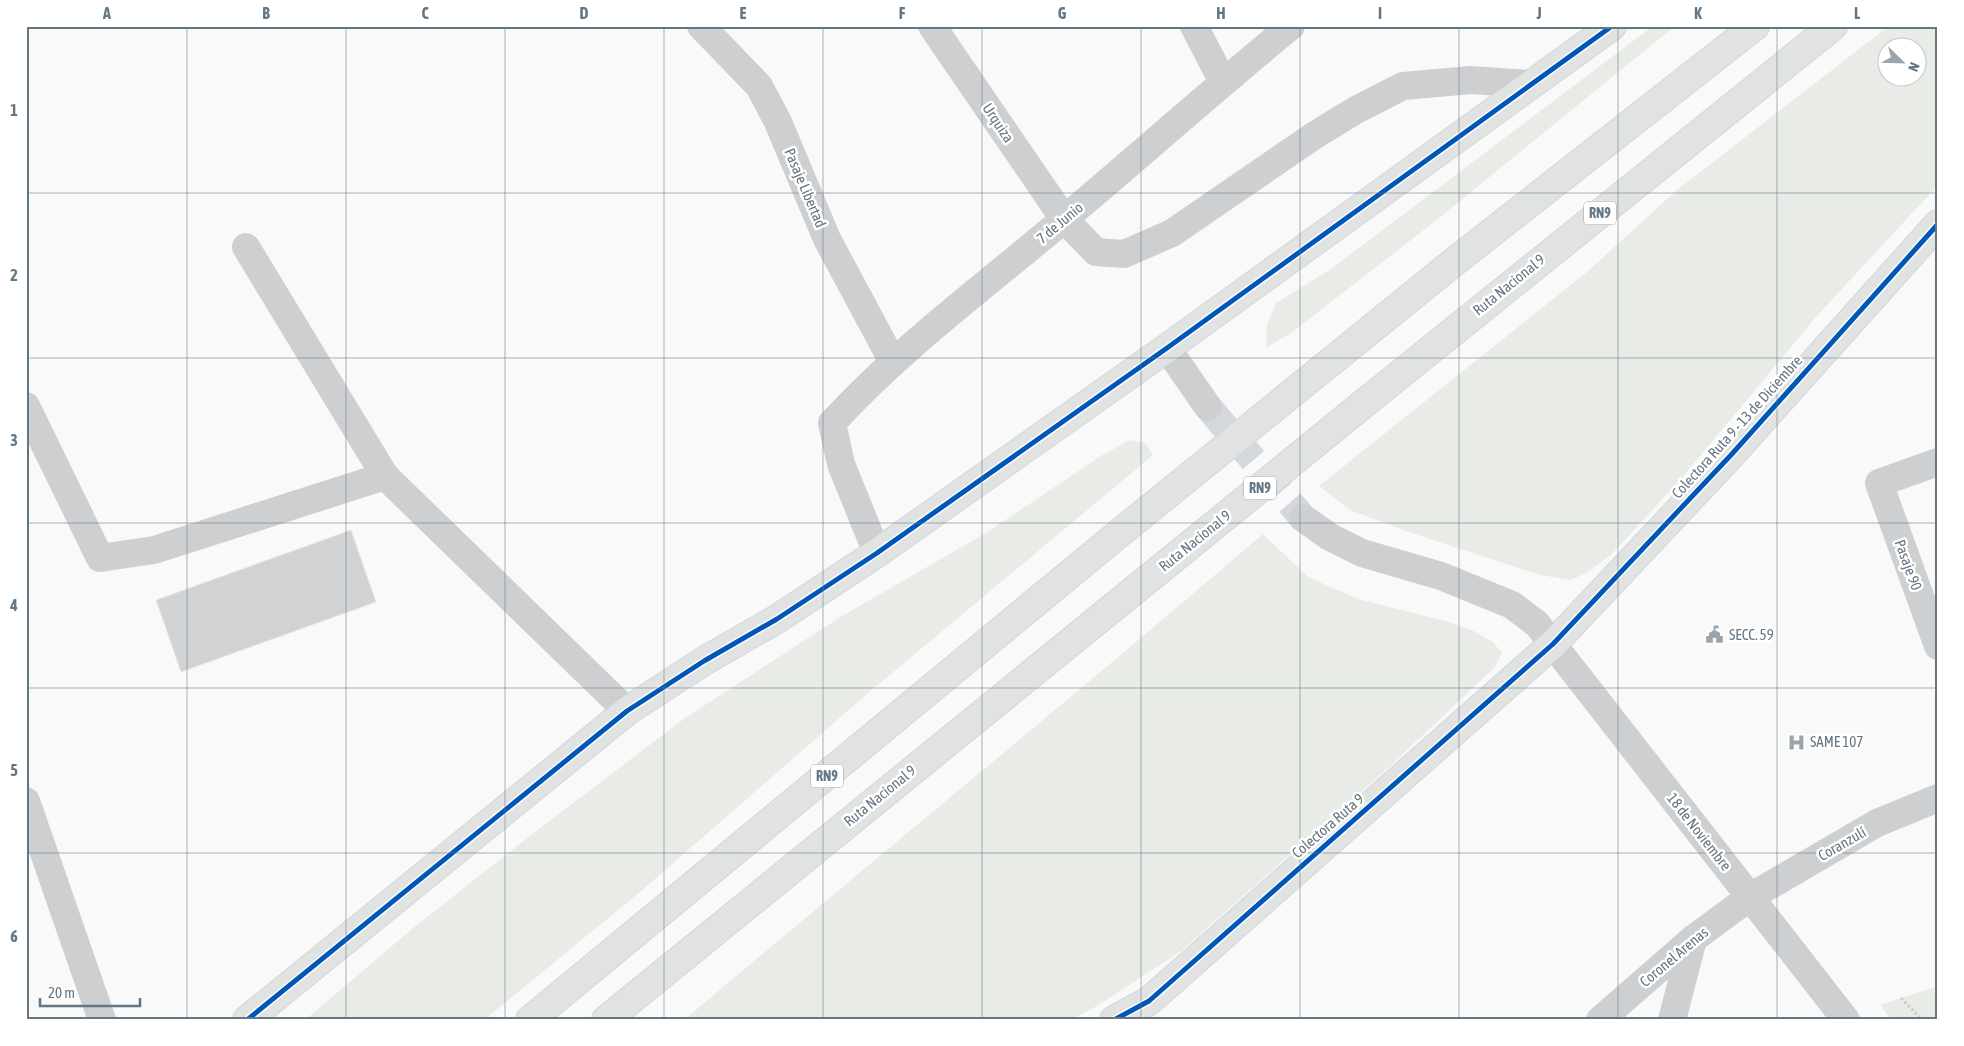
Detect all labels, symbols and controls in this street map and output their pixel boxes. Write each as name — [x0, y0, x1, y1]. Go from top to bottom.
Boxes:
text: A — [102, 4, 111, 22]
text: B — [262, 4, 270, 22]
text: C — [421, 4, 429, 22]
text: D — [580, 4, 589, 22]
text: E — [740, 4, 747, 22]
text: F — [899, 4, 906, 22]
text: G — [1058, 4, 1067, 22]
text: H — [1216, 4, 1226, 22]
text: I — [1378, 4, 1382, 22]
text: J — [1535, 4, 1542, 22]
text: K — [1694, 4, 1702, 22]
text: L — [1854, 4, 1861, 22]
north arrow — [1876, 38, 1926, 88]
text: N — [1905, 60, 1923, 74]
street label: Urquiza — [979, 100, 1018, 146]
text: 1 — [10, 101, 18, 119]
street label: Pasaje Libertad — [781, 146, 830, 230]
street label: 7 de Junio — [1033, 198, 1086, 247]
road number: RN9 — [1584, 202, 1616, 224]
street label: Ruta Nacional 9 — [1469, 251, 1548, 319]
text: 2 — [10, 266, 18, 284]
street label: Colectora Ruta 9 - 13 de Diciembre — [1668, 352, 1805, 502]
text: 3 — [10, 431, 18, 449]
road number: RN9 — [1244, 476, 1276, 499]
street label: Ruta Nacional 9 — [1155, 507, 1234, 575]
street label: Pasaje 90 — [1891, 537, 1925, 593]
text: 4 — [9, 596, 18, 614]
public building icon: SECC. 59 — [1705, 625, 1725, 645]
place label: SECC. 59 — [1729, 626, 1774, 643]
hospital icon: SAME 107 — [1786, 732, 1806, 752]
place label: SAME 107 — [1810, 733, 1863, 750]
text: 5 — [10, 761, 18, 779]
street label: Ruta Nacional 9 — [840, 762, 919, 830]
road number: RN9 — [811, 764, 843, 788]
street label: Colectora Ruta 9 — [1288, 790, 1367, 861]
street label: 18 de Noviembre — [1664, 790, 1735, 874]
street label: Coranzulí — [1815, 823, 1869, 864]
street label: Coronel Arenas — [1636, 923, 1711, 990]
text: 6 — [10, 927, 18, 945]
scale bar — [40, 976, 140, 1008]
text: 20 m — [48, 984, 75, 1001]

